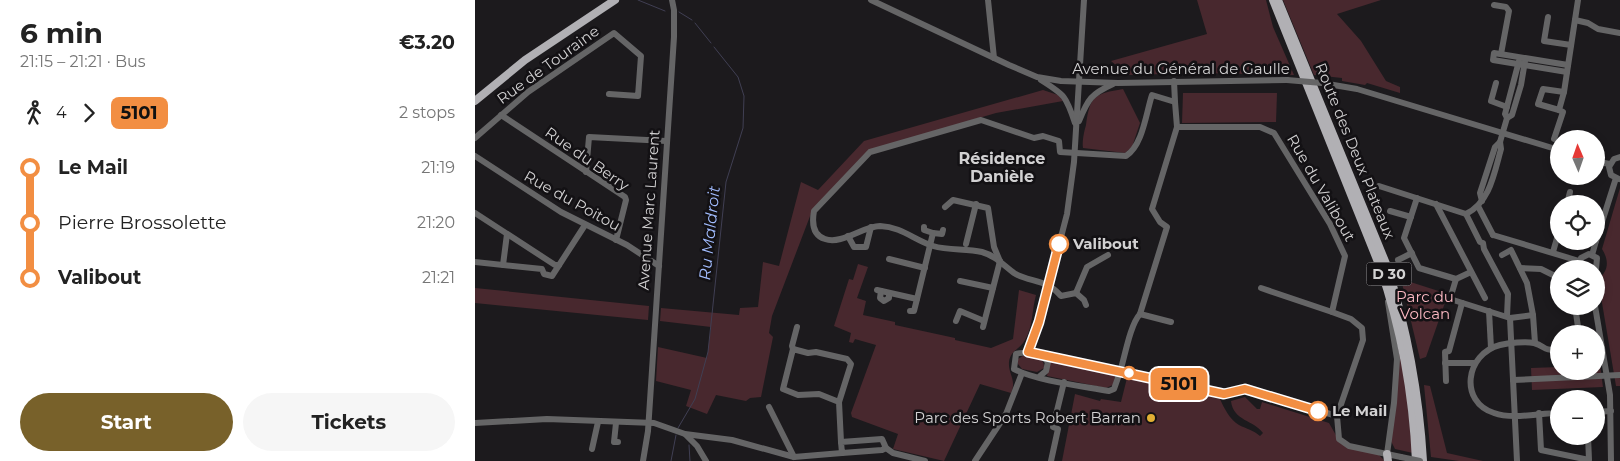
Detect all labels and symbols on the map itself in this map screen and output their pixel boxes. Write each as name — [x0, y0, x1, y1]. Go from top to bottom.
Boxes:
street label: Rue de Touraine — [493, 21, 603, 108]
street label: Avenue du Général de Gaulle — [1072, 59, 1290, 78]
street label: Route des Deux Plateaux — [1311, 60, 1400, 242]
street label: Rue du Berry — [542, 123, 634, 195]
street label: Avenue Marc Laurent — [633, 129, 664, 291]
north arrow — [1550, 130, 1605, 185]
street label: Rue du Valibout — [1283, 131, 1360, 245]
district label: Résidence Danièle — [959, 149, 1045, 186]
street label: Rue du Poitou — [521, 166, 624, 235]
water label: Ru Maldroit — [695, 184, 724, 281]
marker: Valibout — [1049, 234, 1069, 254]
place label: Valibout — [1072, 234, 1139, 253]
road number: D 30 — [1367, 262, 1411, 286]
park label: Parc du Volcan — [1396, 287, 1454, 323]
unlabelled marker — [1122, 366, 1136, 380]
line badge: 5101 — [1144, 368, 1214, 400]
marker: Le Mail — [1308, 401, 1328, 421]
place label: Le Mail — [1332, 401, 1387, 420]
place label: Parc des Sports Robert Barran — [914, 408, 1141, 427]
marker: Parc des Sports Robert Barran — [1145, 412, 1157, 424]

